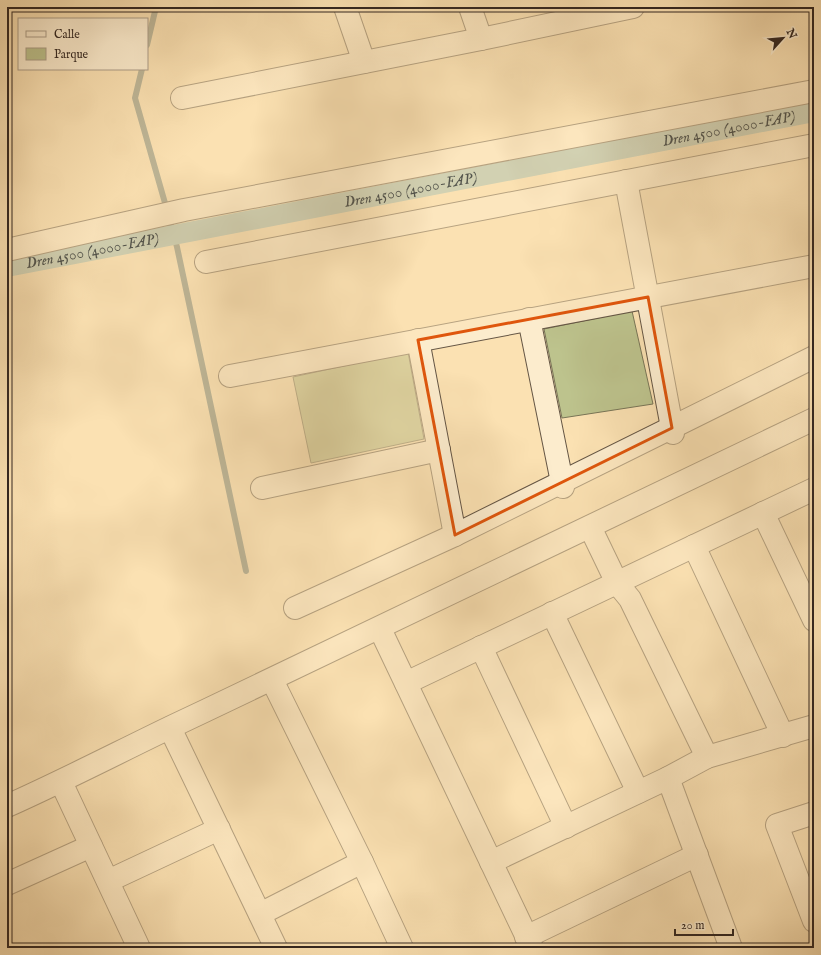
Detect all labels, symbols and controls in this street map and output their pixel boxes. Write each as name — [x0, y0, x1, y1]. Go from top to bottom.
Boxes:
legend — [18, 18, 148, 70]
north arrow — [763, 18, 803, 58]
text: N — [782, 26, 800, 42]
text: Calle — [54, 27, 80, 42]
text: Parque — [54, 47, 89, 63]
water label: Dren 4500 (4000-FAP) — [661, 107, 797, 151]
water label: Dren 4500 (4000-FAP) — [343, 168, 479, 212]
water label: Dren 4500 (4000-FAP) — [24, 229, 161, 273]
scale bar — [675, 911, 733, 937]
text: 20 m — [681, 918, 704, 933]

